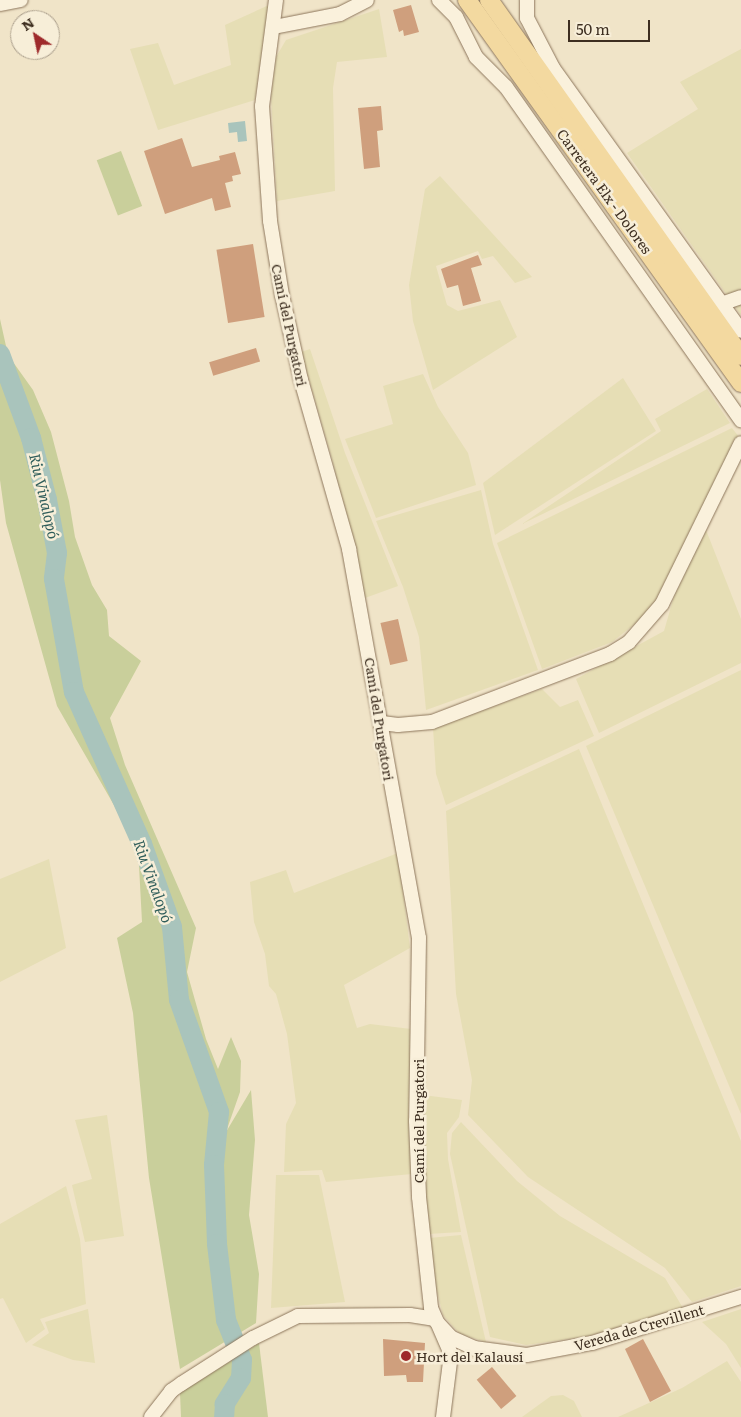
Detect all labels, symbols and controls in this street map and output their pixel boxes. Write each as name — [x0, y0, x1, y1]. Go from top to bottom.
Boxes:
north arrow — [10, 10, 60, 60]
scale bar — [571, 10, 654, 42]
text: N — [17, 12, 38, 35]
text: 50 m — [576, 17, 610, 40]
street label: Carretera Elx - Dolores — [554, 125, 656, 257]
street label: Camí del Purgatori — [269, 262, 311, 388]
water label: Riu Vinalopó — [26, 452, 64, 540]
street label: Camí del Purgatori — [362, 656, 398, 782]
water label: Riu Vinalopó — [131, 837, 177, 925]
street label: Camí del Purgatori — [410, 1059, 426, 1183]
street label: Vereda de Crevillent — [572, 1300, 706, 1354]
place label: Hort del Kalausí — [416, 1348, 523, 1364]
marker: Hort del Kalausí — [400, 1350, 412, 1362]

